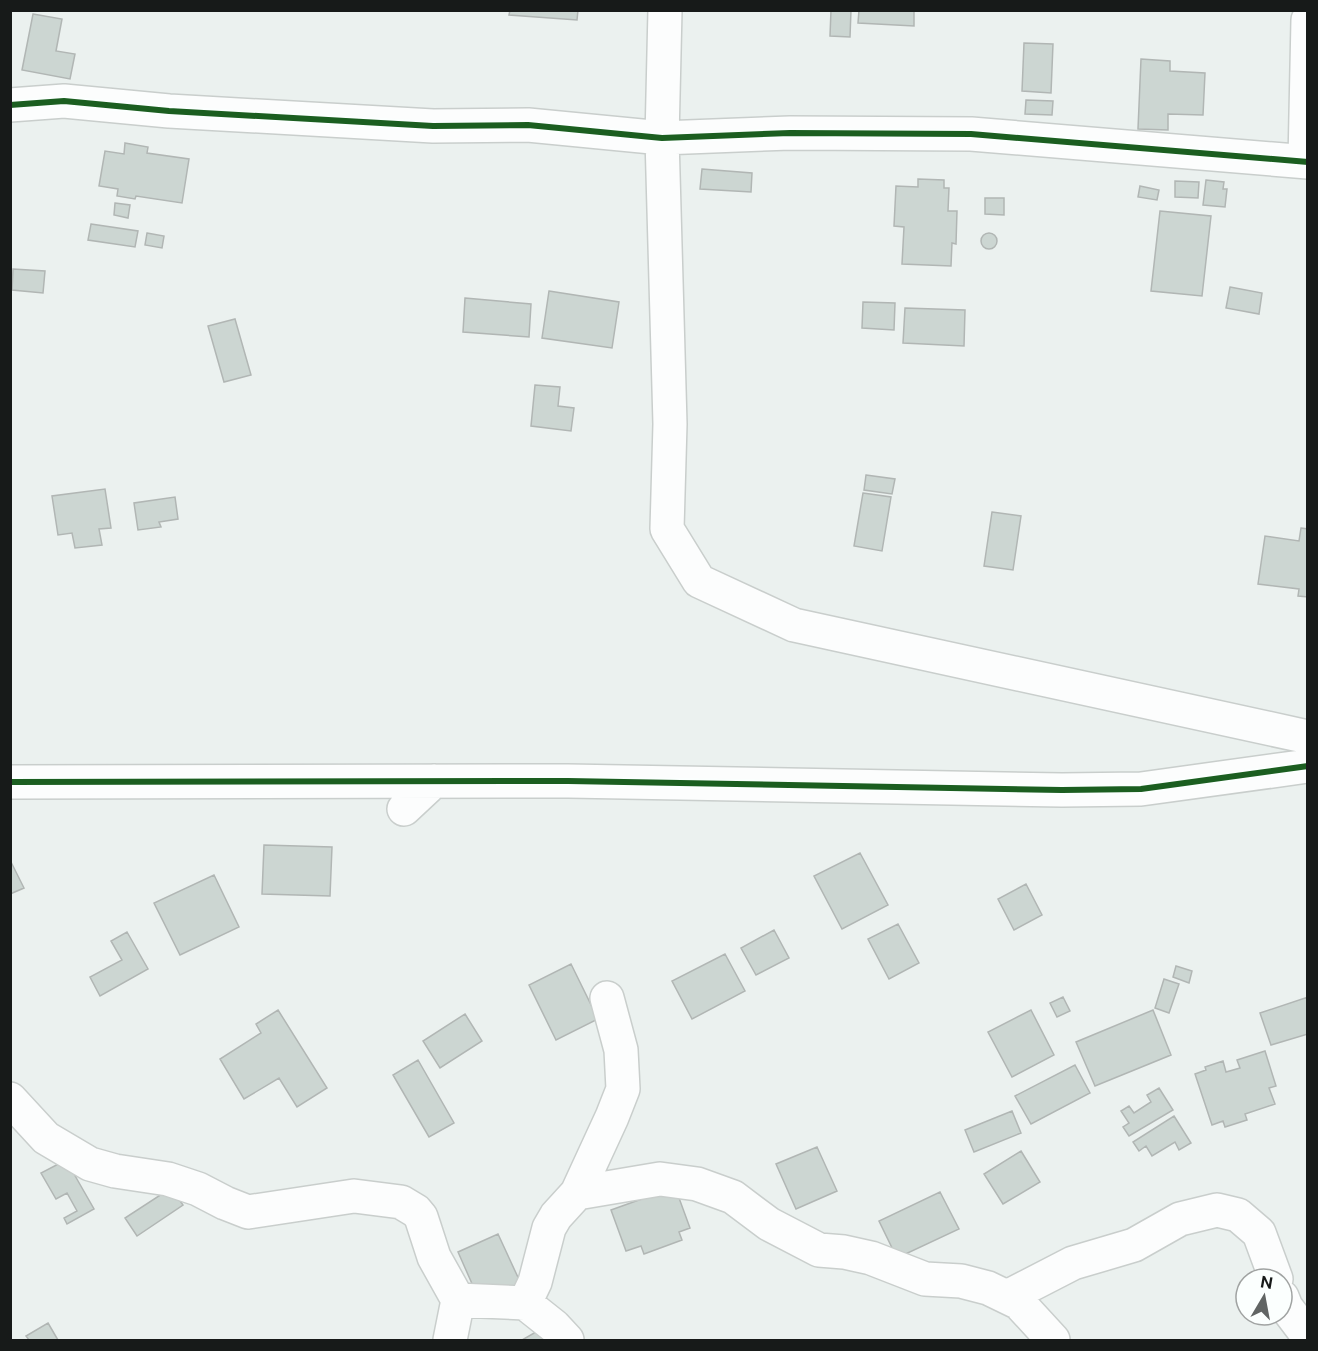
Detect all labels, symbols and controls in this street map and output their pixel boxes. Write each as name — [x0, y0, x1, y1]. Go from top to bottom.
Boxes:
north arrow — [1234, 1267, 1294, 1327]
text: N — [1259, 1272, 1274, 1293]

